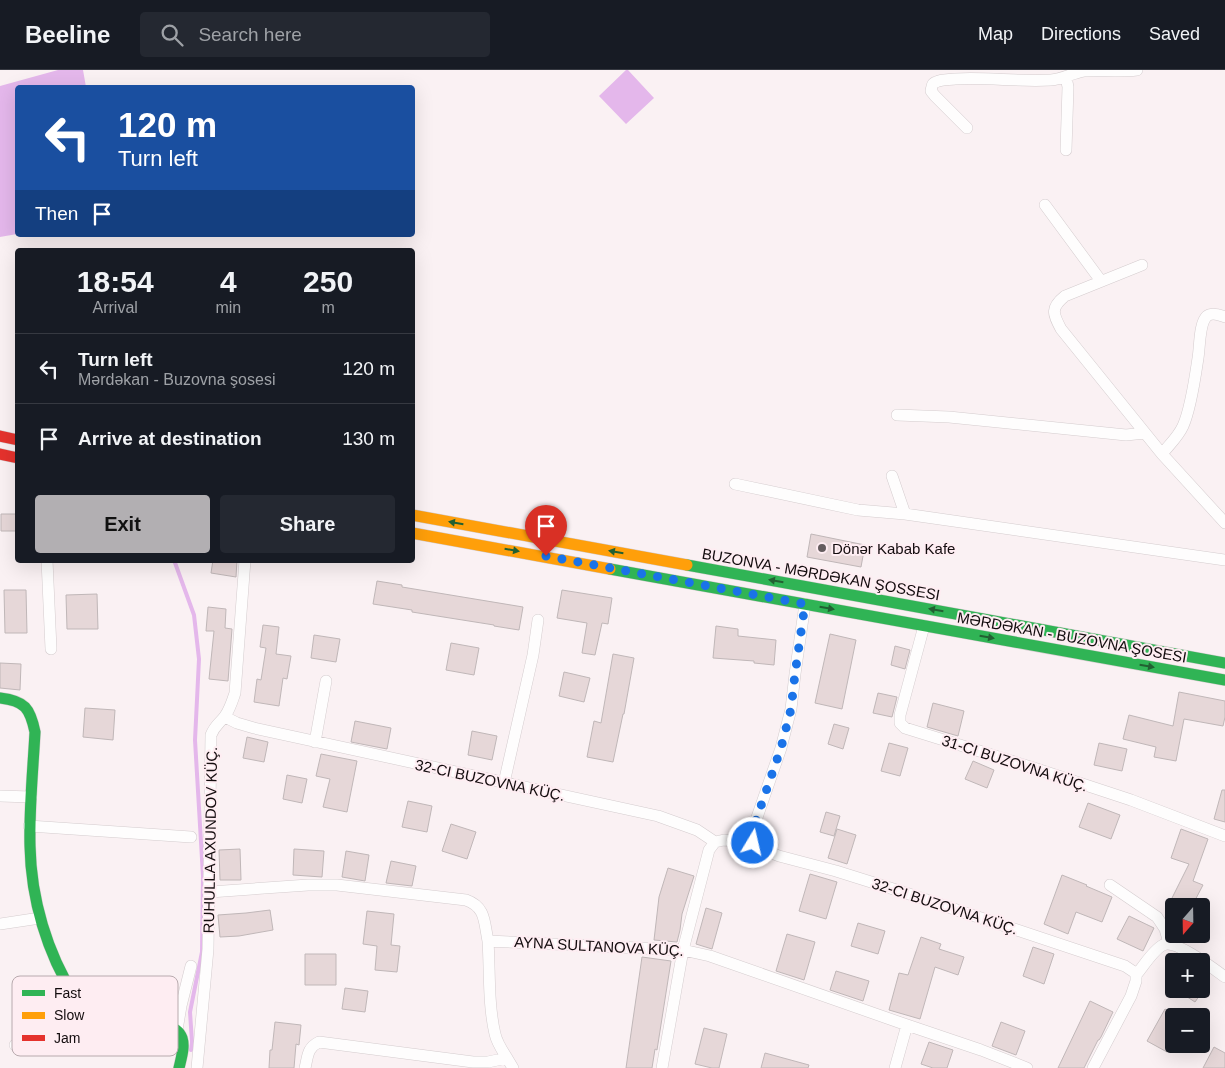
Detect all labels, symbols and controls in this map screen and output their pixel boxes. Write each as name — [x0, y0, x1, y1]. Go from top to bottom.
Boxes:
search box — [140, 12, 490, 57]
text: Beeline — [25, 21, 110, 48]
icon: search — [158, 21, 186, 49]
text: Search here — [198, 24, 302, 45]
text: Map — [978, 24, 1013, 44]
text: Directions — [1041, 24, 1121, 44]
text: Saved — [1149, 24, 1200, 44]
icon: left — [35, 105, 100, 170]
text: 120 m — [118, 105, 217, 144]
text: Turn left — [118, 146, 198, 171]
icon: arrive — [88, 200, 116, 228]
text: Then — [35, 203, 78, 224]
text: 18:54 — [77, 265, 154, 298]
text: 4 — [220, 265, 237, 298]
text: 250 — [303, 265, 353, 298]
text: Arrival — [93, 299, 138, 316]
text: min — [215, 299, 241, 316]
text: m — [321, 299, 335, 316]
text: Turn left — [78, 349, 153, 370]
icon: left — [35, 355, 63, 383]
text: 120 m — [342, 358, 395, 379]
text: Mərdəkan - Buzovna şosesi — [78, 371, 275, 388]
icon: arrive — [35, 425, 63, 453]
text: Arrive at destination — [78, 428, 262, 449]
text: 130 m — [342, 428, 395, 449]
button: Exit — [35, 495, 210, 553]
button: Share — [220, 495, 395, 553]
pin — [525, 505, 567, 556]
icon: arrive — [532, 512, 560, 540]
one-way arrow — [448, 519, 464, 527]
place label: Dönər Kabab Kafe — [832, 540, 955, 557]
marker: Dönər Kabab Kafe — [816, 542, 828, 554]
street label: BUZONVA - MƏRDƏKAN ŞOSSESI — [701, 545, 941, 603]
one-way arrow — [505, 547, 521, 555]
one-way arrow — [608, 548, 624, 556]
one-way arrow — [768, 577, 784, 585]
one-way arrow — [819, 604, 835, 612]
one-way arrow — [928, 606, 944, 614]
street label: MƏRDƏKAN - BUZOVNA ŞOSESI — [956, 608, 1188, 666]
one-way arrow — [979, 634, 995, 642]
one-way arrow — [1139, 662, 1155, 670]
street label: 31-CI BUZOVNA KÜÇ. — [940, 731, 1090, 795]
street label: RUHULLA AXUNDOV KÜÇ. — [200, 747, 220, 933]
street label: 32-CI BUZOVNA KÜÇ. — [414, 756, 566, 804]
position arrow — [726, 816, 778, 868]
street label: 32-CI BUZOVNA KÜÇ. — [870, 874, 1020, 938]
north arrow — [1165, 898, 1210, 942]
map controls — [1165, 898, 1210, 1053]
street label: AYNA SULTANOVA KÜÇ. — [514, 933, 684, 959]
button: + — [1165, 953, 1210, 998]
legend — [12, 976, 178, 1056]
text: Fast — [54, 985, 81, 1001]
text: Slow — [54, 1007, 85, 1023]
button: − — [1165, 1008, 1210, 1053]
text: Jam — [54, 1030, 80, 1046]

